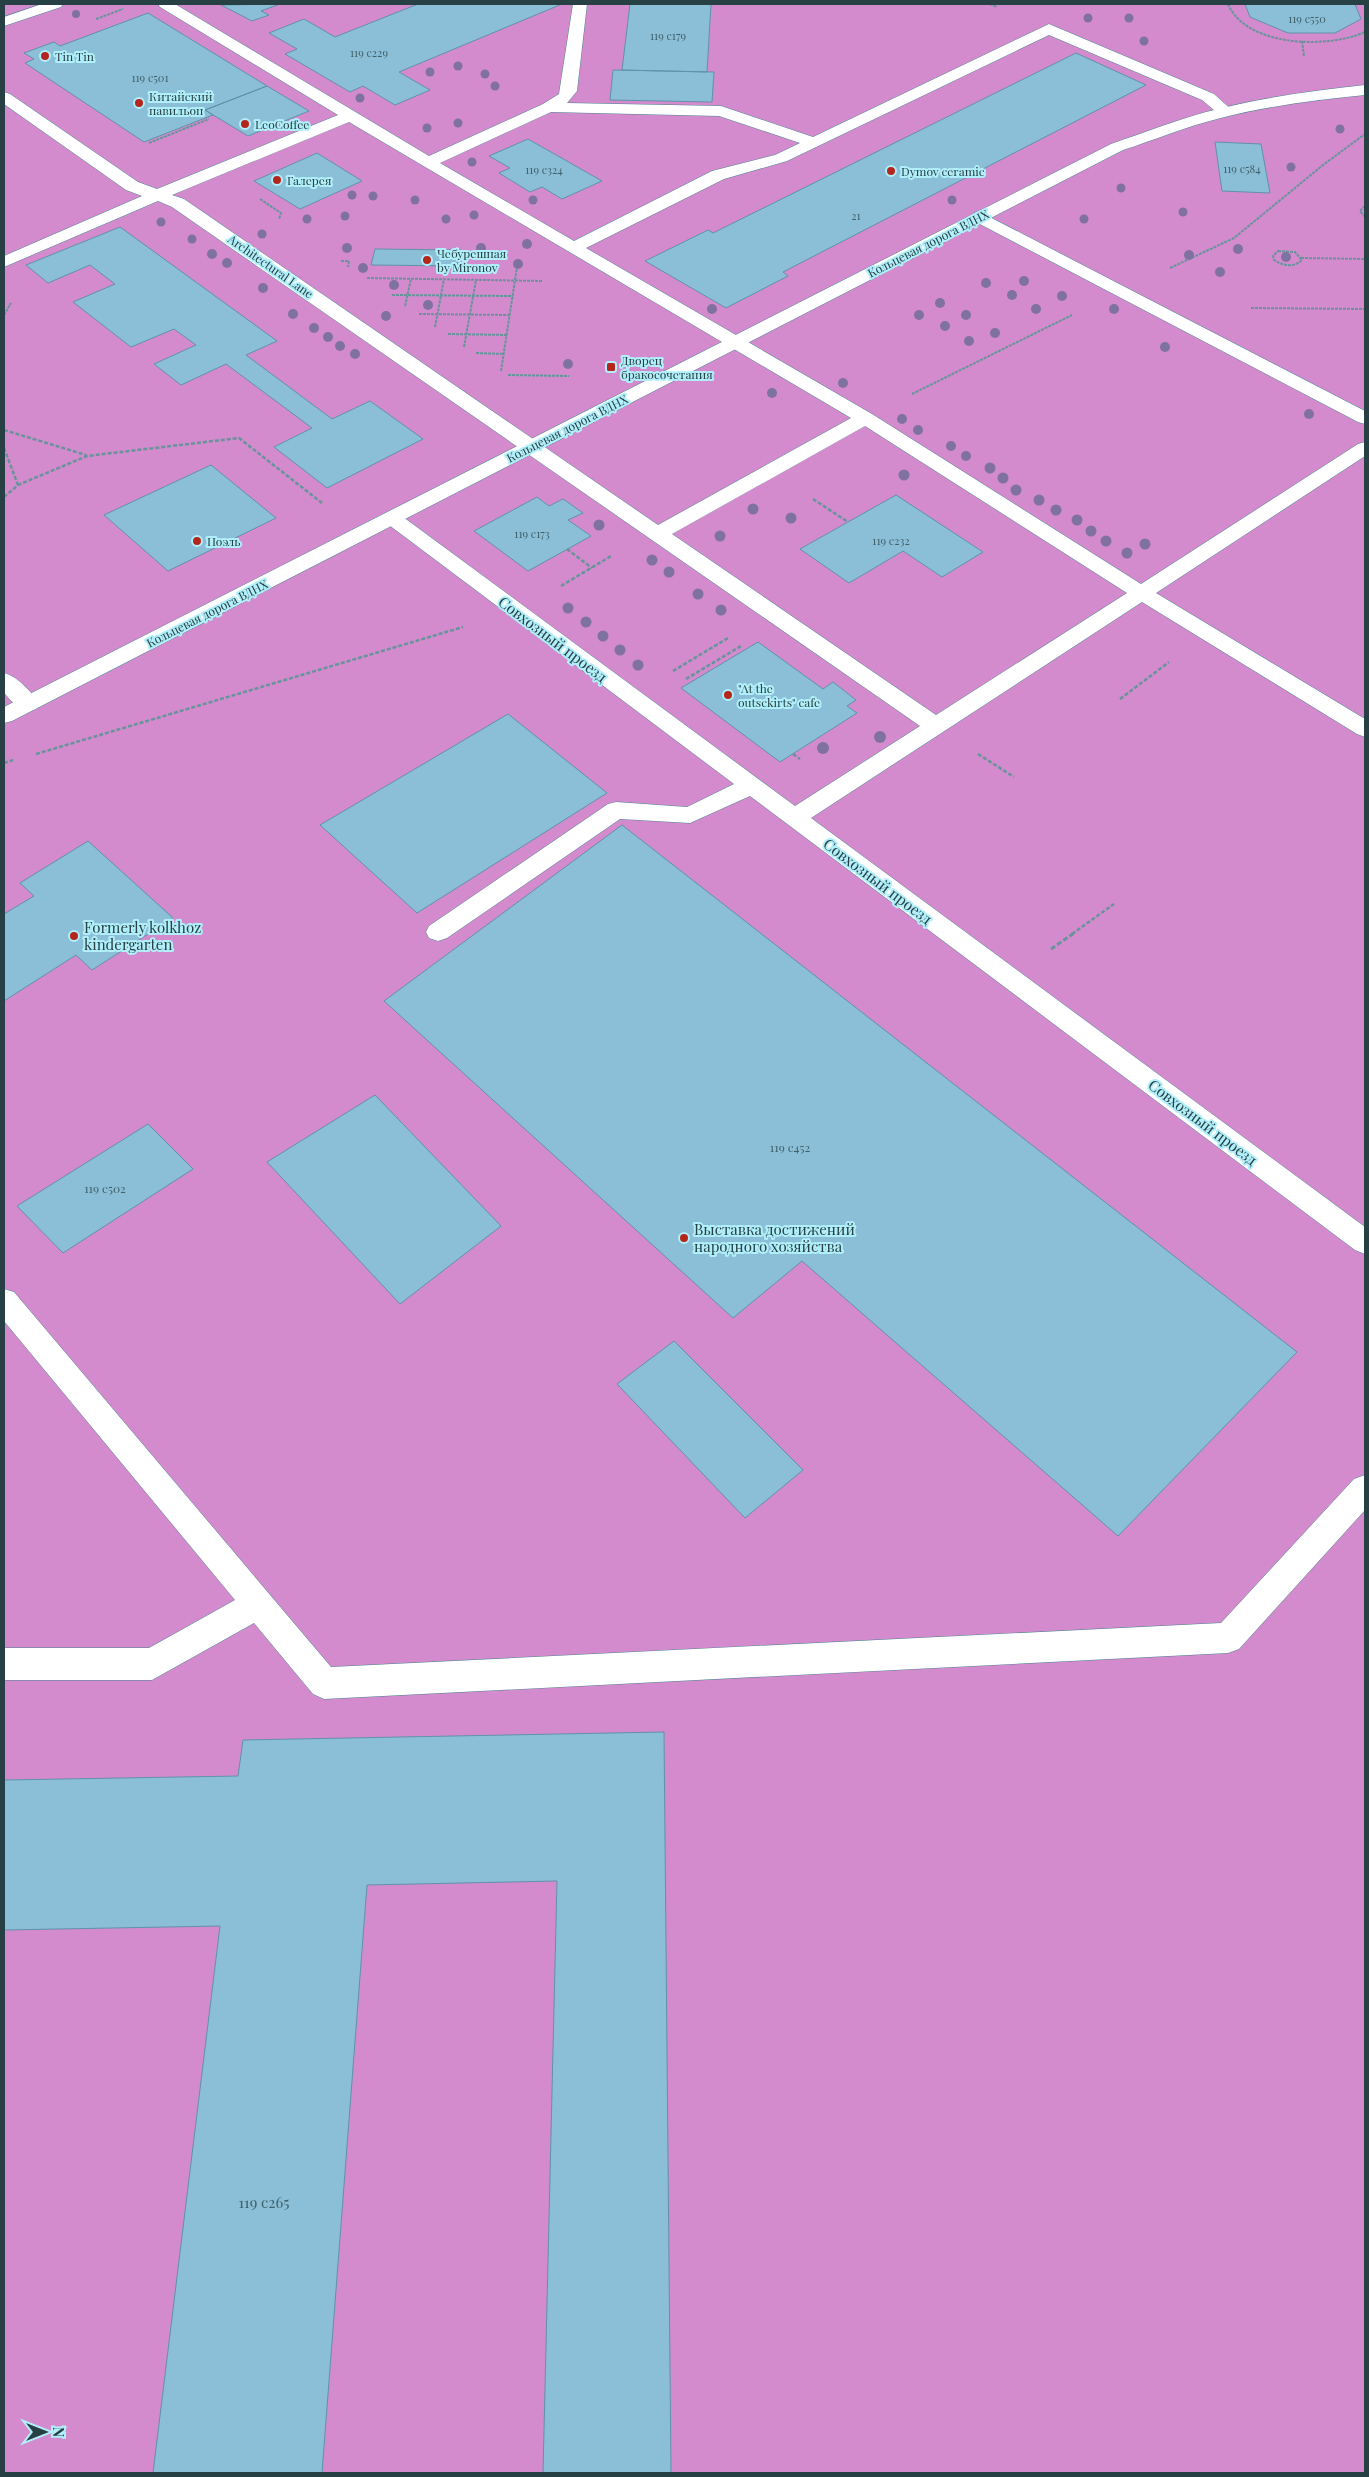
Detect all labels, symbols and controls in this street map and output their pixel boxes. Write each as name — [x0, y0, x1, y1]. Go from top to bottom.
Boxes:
house number: 119 с550 — [1288, 11, 1326, 26]
house number: 119 с179 — [650, 28, 686, 43]
house number: 119 с229 — [350, 45, 388, 60]
place label: Tin Tin — [55, 48, 94, 64]
marker: Tin Tin — [39, 50, 51, 62]
house number: 119 с501 — [131, 70, 169, 85]
place label: Китайский павильон — [149, 88, 213, 118]
marker: Китайский павильон — [133, 97, 145, 109]
place label: LeoCoffee — [255, 116, 309, 132]
marker: LeoCoffee — [239, 118, 251, 130]
house number: 119 с584 — [1223, 161, 1261, 176]
house number: 119 с324 — [525, 162, 563, 177]
place label: Dymov ceramic — [901, 163, 985, 179]
marker: Dymov ceramic — [885, 165, 897, 177]
place label: Галерея — [287, 172, 332, 188]
marker: Галерея — [271, 174, 283, 186]
street label: Кольцевая дорога ВДНХ — [865, 205, 992, 281]
house number: 21 — [851, 208, 861, 223]
street label: Architectural Lane — [224, 230, 317, 301]
place label: Чебурешная by Mironov — [437, 245, 507, 275]
marker: Чебурешная by Mironov — [421, 254, 433, 266]
place label: Дворец бракосочетания — [621, 352, 713, 382]
marker: Дворец бракосочетания — [605, 361, 617, 373]
street label: Кольцевая дорога ВДНХ — [504, 390, 631, 466]
house number: 119 с173 — [514, 526, 550, 541]
place label: Ноэль — [207, 533, 241, 549]
house number: 119 с232 — [872, 533, 910, 548]
marker: Ноэль — [191, 535, 203, 547]
street label: Кольцевая дорога ВДНХ — [144, 575, 271, 651]
street label: Совхозный проезд — [495, 592, 612, 687]
place label: "At the outsckirts" cafe — [738, 680, 820, 710]
marker: "At the outsckirts" cafe — [722, 689, 734, 701]
street label: Совхозный проезд — [820, 834, 937, 929]
place label: Formerly kolkhoz kindergarten — [84, 917, 201, 954]
marker: Formerly kolkhoz kindergarten — [68, 930, 80, 942]
street label: Совхозный проезд — [1145, 1075, 1262, 1170]
house number: 119 с452 — [770, 1139, 810, 1155]
house number: 119 с502 — [84, 1180, 126, 1196]
place label: Выставка достижений народного хозяйства — [694, 1219, 855, 1256]
marker: Выставка достижений народного хозяйства — [678, 1232, 690, 1244]
house number: 119 с265 — [239, 2192, 289, 2212]
north arrow — [20, 2407, 70, 2457]
text: N — [49, 2427, 68, 2437]

